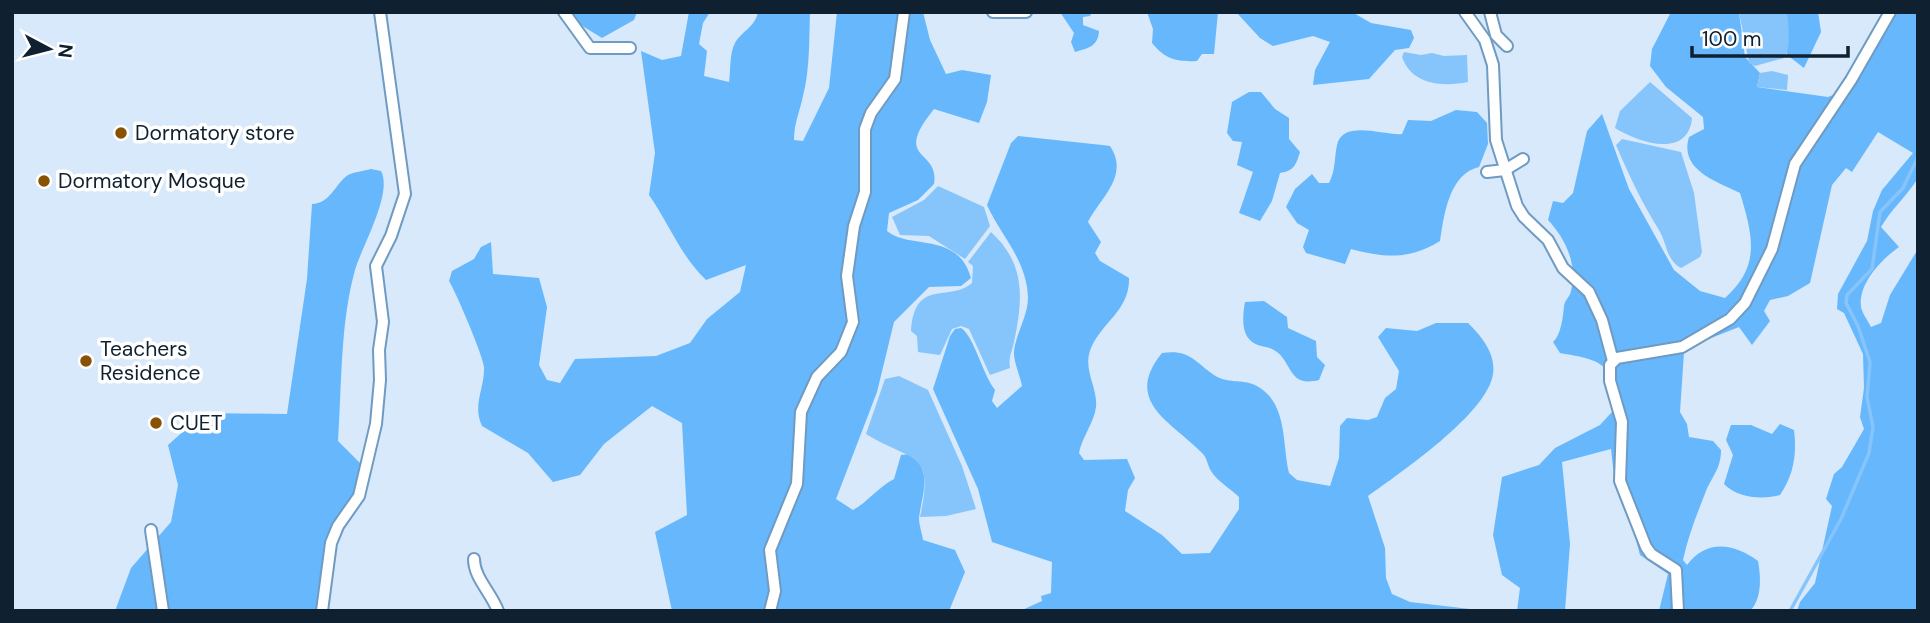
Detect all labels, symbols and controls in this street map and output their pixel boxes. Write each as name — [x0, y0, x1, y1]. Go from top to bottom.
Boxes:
north arrow — [14, 14, 84, 84]
scale bar — [1692, 14, 1848, 58]
text: 100 m — [1702, 25, 1762, 53]
text: N — [52, 43, 79, 59]
place label: Dormatory store — [135, 119, 295, 147]
marker: Dormatory store — [113, 125, 129, 141]
place label: Dormatory Mosque — [58, 167, 246, 195]
marker: Dormatory Mosque — [36, 173, 52, 189]
place label: Teachers Residence — [100, 335, 201, 387]
marker: Teachers Residence — [78, 353, 94, 369]
place label: CUET — [170, 409, 223, 437]
marker: CUET — [148, 415, 164, 431]

